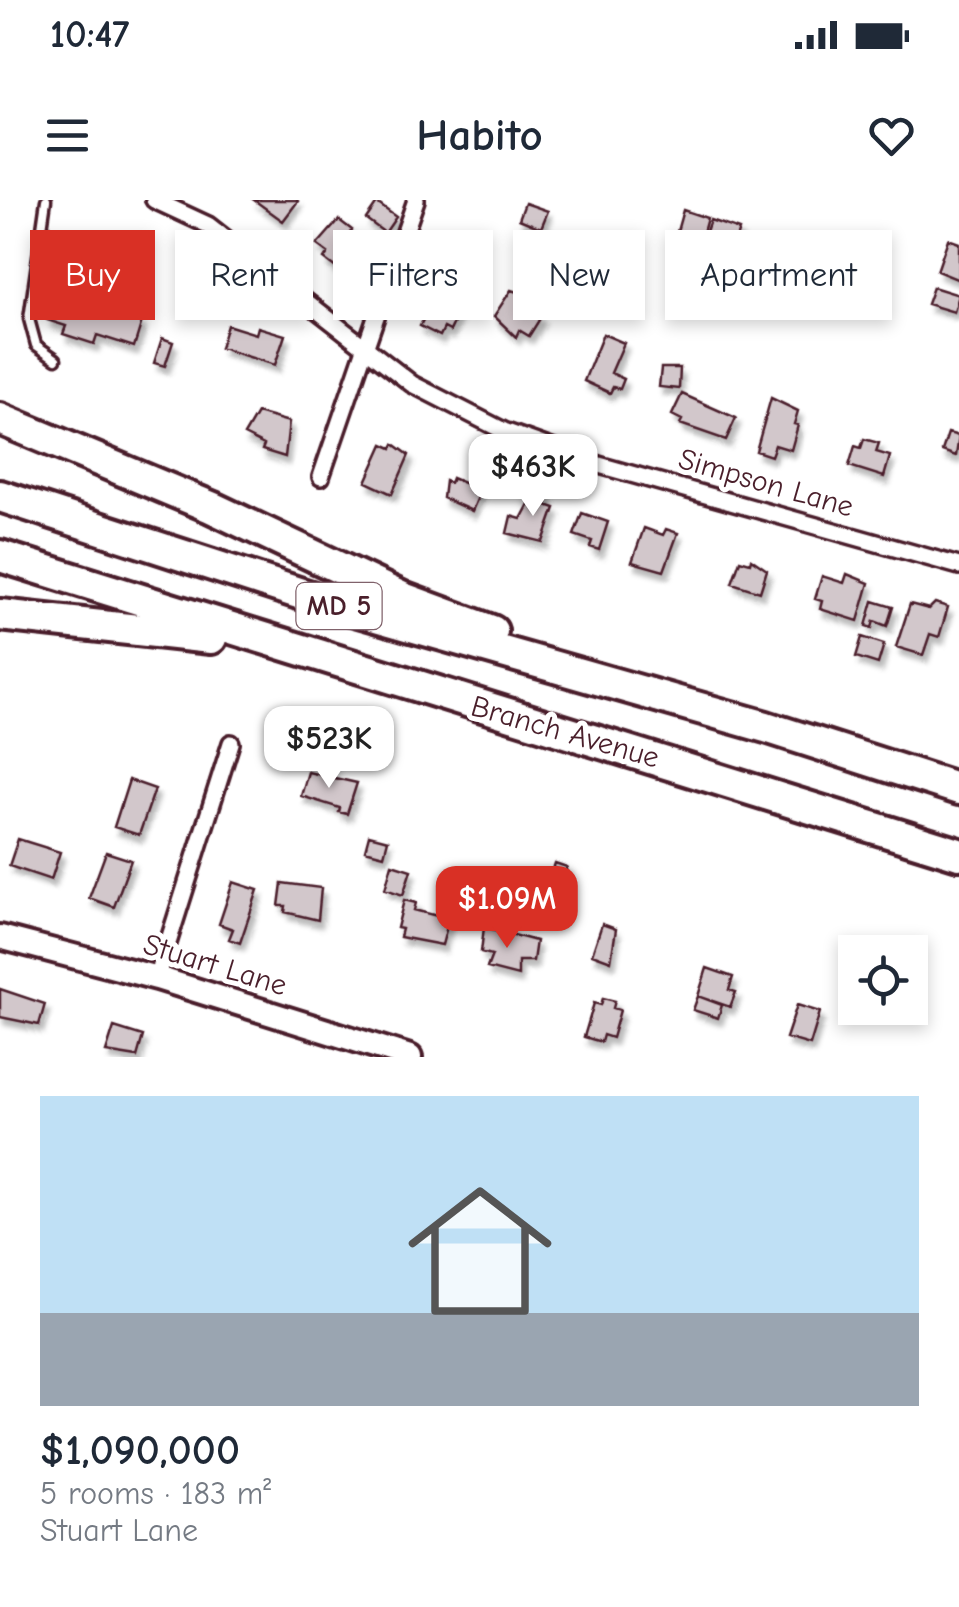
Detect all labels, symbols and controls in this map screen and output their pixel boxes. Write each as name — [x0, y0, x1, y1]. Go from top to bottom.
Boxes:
text: 10:47 — [50, 13, 129, 57]
icon: menu — [40, 108, 95, 163]
icon: heart — [864, 108, 919, 163]
text: Habito — [416, 109, 543, 161]
chip: Buy — [30, 230, 155, 320]
chip: Rent — [175, 230, 313, 320]
chip: Filters — [333, 230, 493, 320]
chip: New — [513, 230, 645, 320]
chip: Apartment — [665, 230, 892, 320]
pin: $463K — [463, 434, 603, 519]
street label: Simpson Lane — [674, 441, 858, 525]
text: $463K — [491, 448, 575, 485]
road number: MD 5 — [296, 583, 382, 629]
street label: Branch Avenue — [467, 688, 663, 776]
pin: $523K — [259, 706, 399, 791]
text: $523K — [286, 720, 372, 757]
pin: $1.09M — [426, 866, 588, 951]
text: $1.09M — [458, 880, 556, 917]
street label: Stuart Lane — [139, 927, 291, 1003]
map controls — [838, 935, 928, 1025]
button: locate — [838, 935, 928, 1025]
icon: home — [390, 1161, 570, 1341]
text: $1,090,000 — [40, 1426, 240, 1475]
text: 5 rooms · 183 m² — [40, 1475, 271, 1512]
text: Stuart Lane — [40, 1512, 198, 1549]

